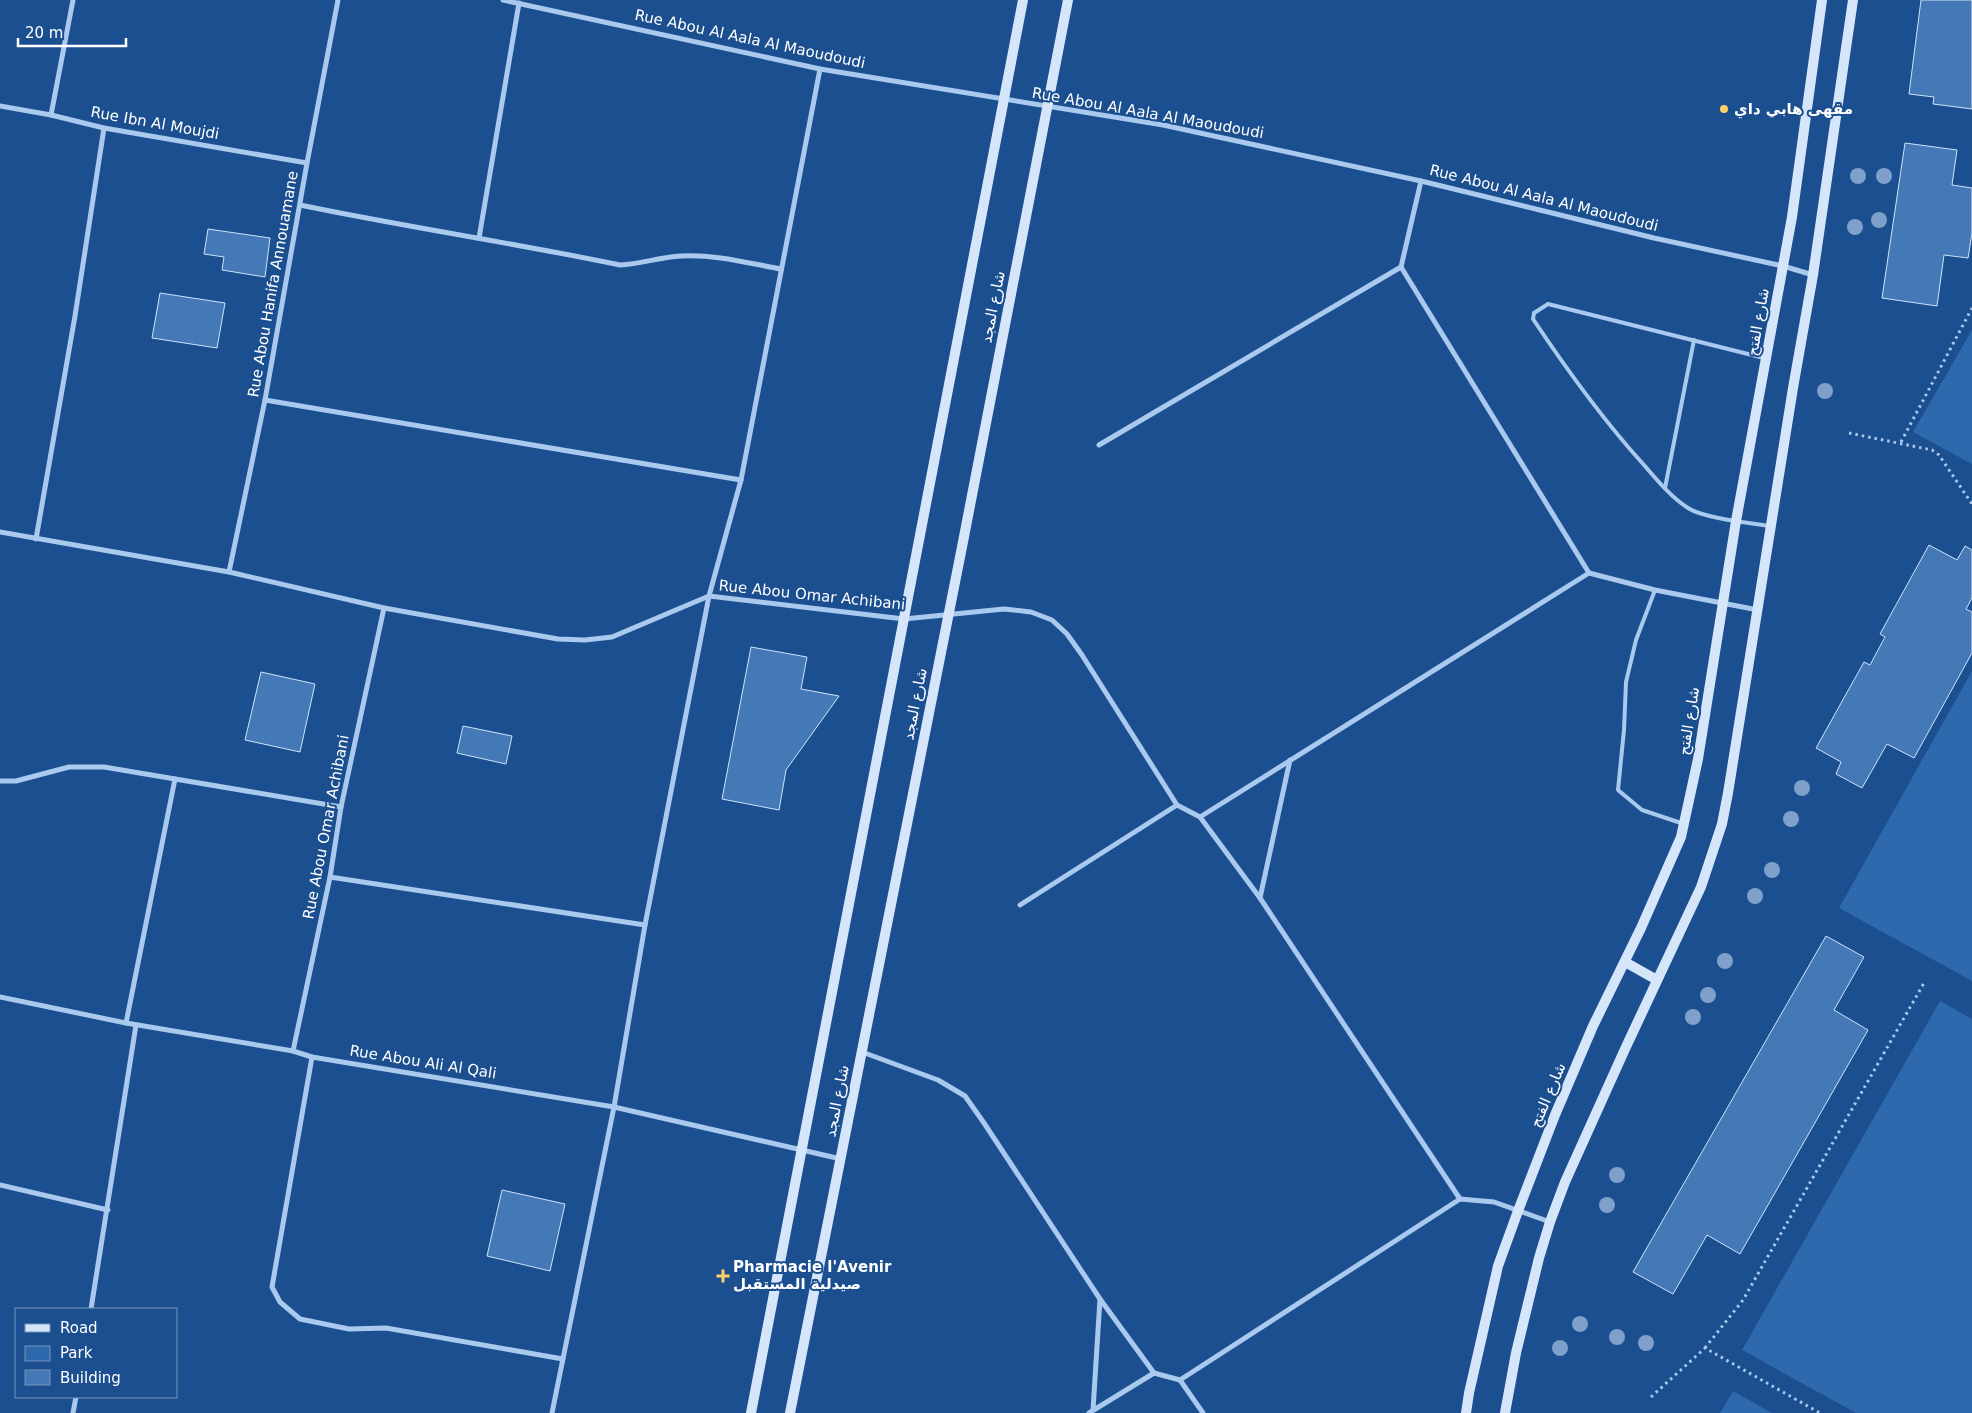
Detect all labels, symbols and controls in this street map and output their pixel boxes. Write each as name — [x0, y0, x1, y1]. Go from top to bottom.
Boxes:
street label: Rue Abou Al Aala Al Maoudoudi — [633, 6, 867, 72]
scale bar — [18, 15, 125, 47]
text: 20 m — [25, 24, 63, 42]
street label: Rue Abou Al Aala Al Maoudoudi — [1031, 84, 1265, 142]
place label: مقهى هابي داي — [1734, 100, 1853, 119]
street label: Rue Ibn Al Moujdi — [89, 103, 221, 143]
marker: مقهى هابي داي — [1718, 103, 1730, 115]
street label: Rue Abou Al Aala Al Maoudoudi — [1428, 161, 1660, 235]
street label: Rue Abou Hanifa Annouamane — [244, 169, 302, 399]
street label: شارع المجد — [977, 269, 1009, 345]
street label: شارع الفتح — [1743, 287, 1773, 357]
street label: Rue Abou Omar Achibani — [718, 576, 906, 614]
street label: شارع المجد — [899, 666, 931, 742]
street label: شارع الفتح — [1675, 686, 1703, 756]
street label: Rue Abou Omar Achibani — [299, 733, 353, 921]
street label: Rue Abou Ali Al Qali — [348, 1042, 498, 1082]
street label: شارع الفتح — [1526, 1060, 1570, 1130]
street label: شارع المجد — [821, 1063, 853, 1139]
place label: Pharmacie l'Avenir صيدلية المستقبل — [733, 1258, 892, 1293]
marker: Pharmacie l'Avenir صيدلية المستقبل — [717, 1270, 729, 1282]
legend — [15, 1308, 178, 1398]
text: Road — [60, 1319, 98, 1337]
text: Park — [60, 1344, 93, 1362]
text: Building — [60, 1369, 121, 1387]

